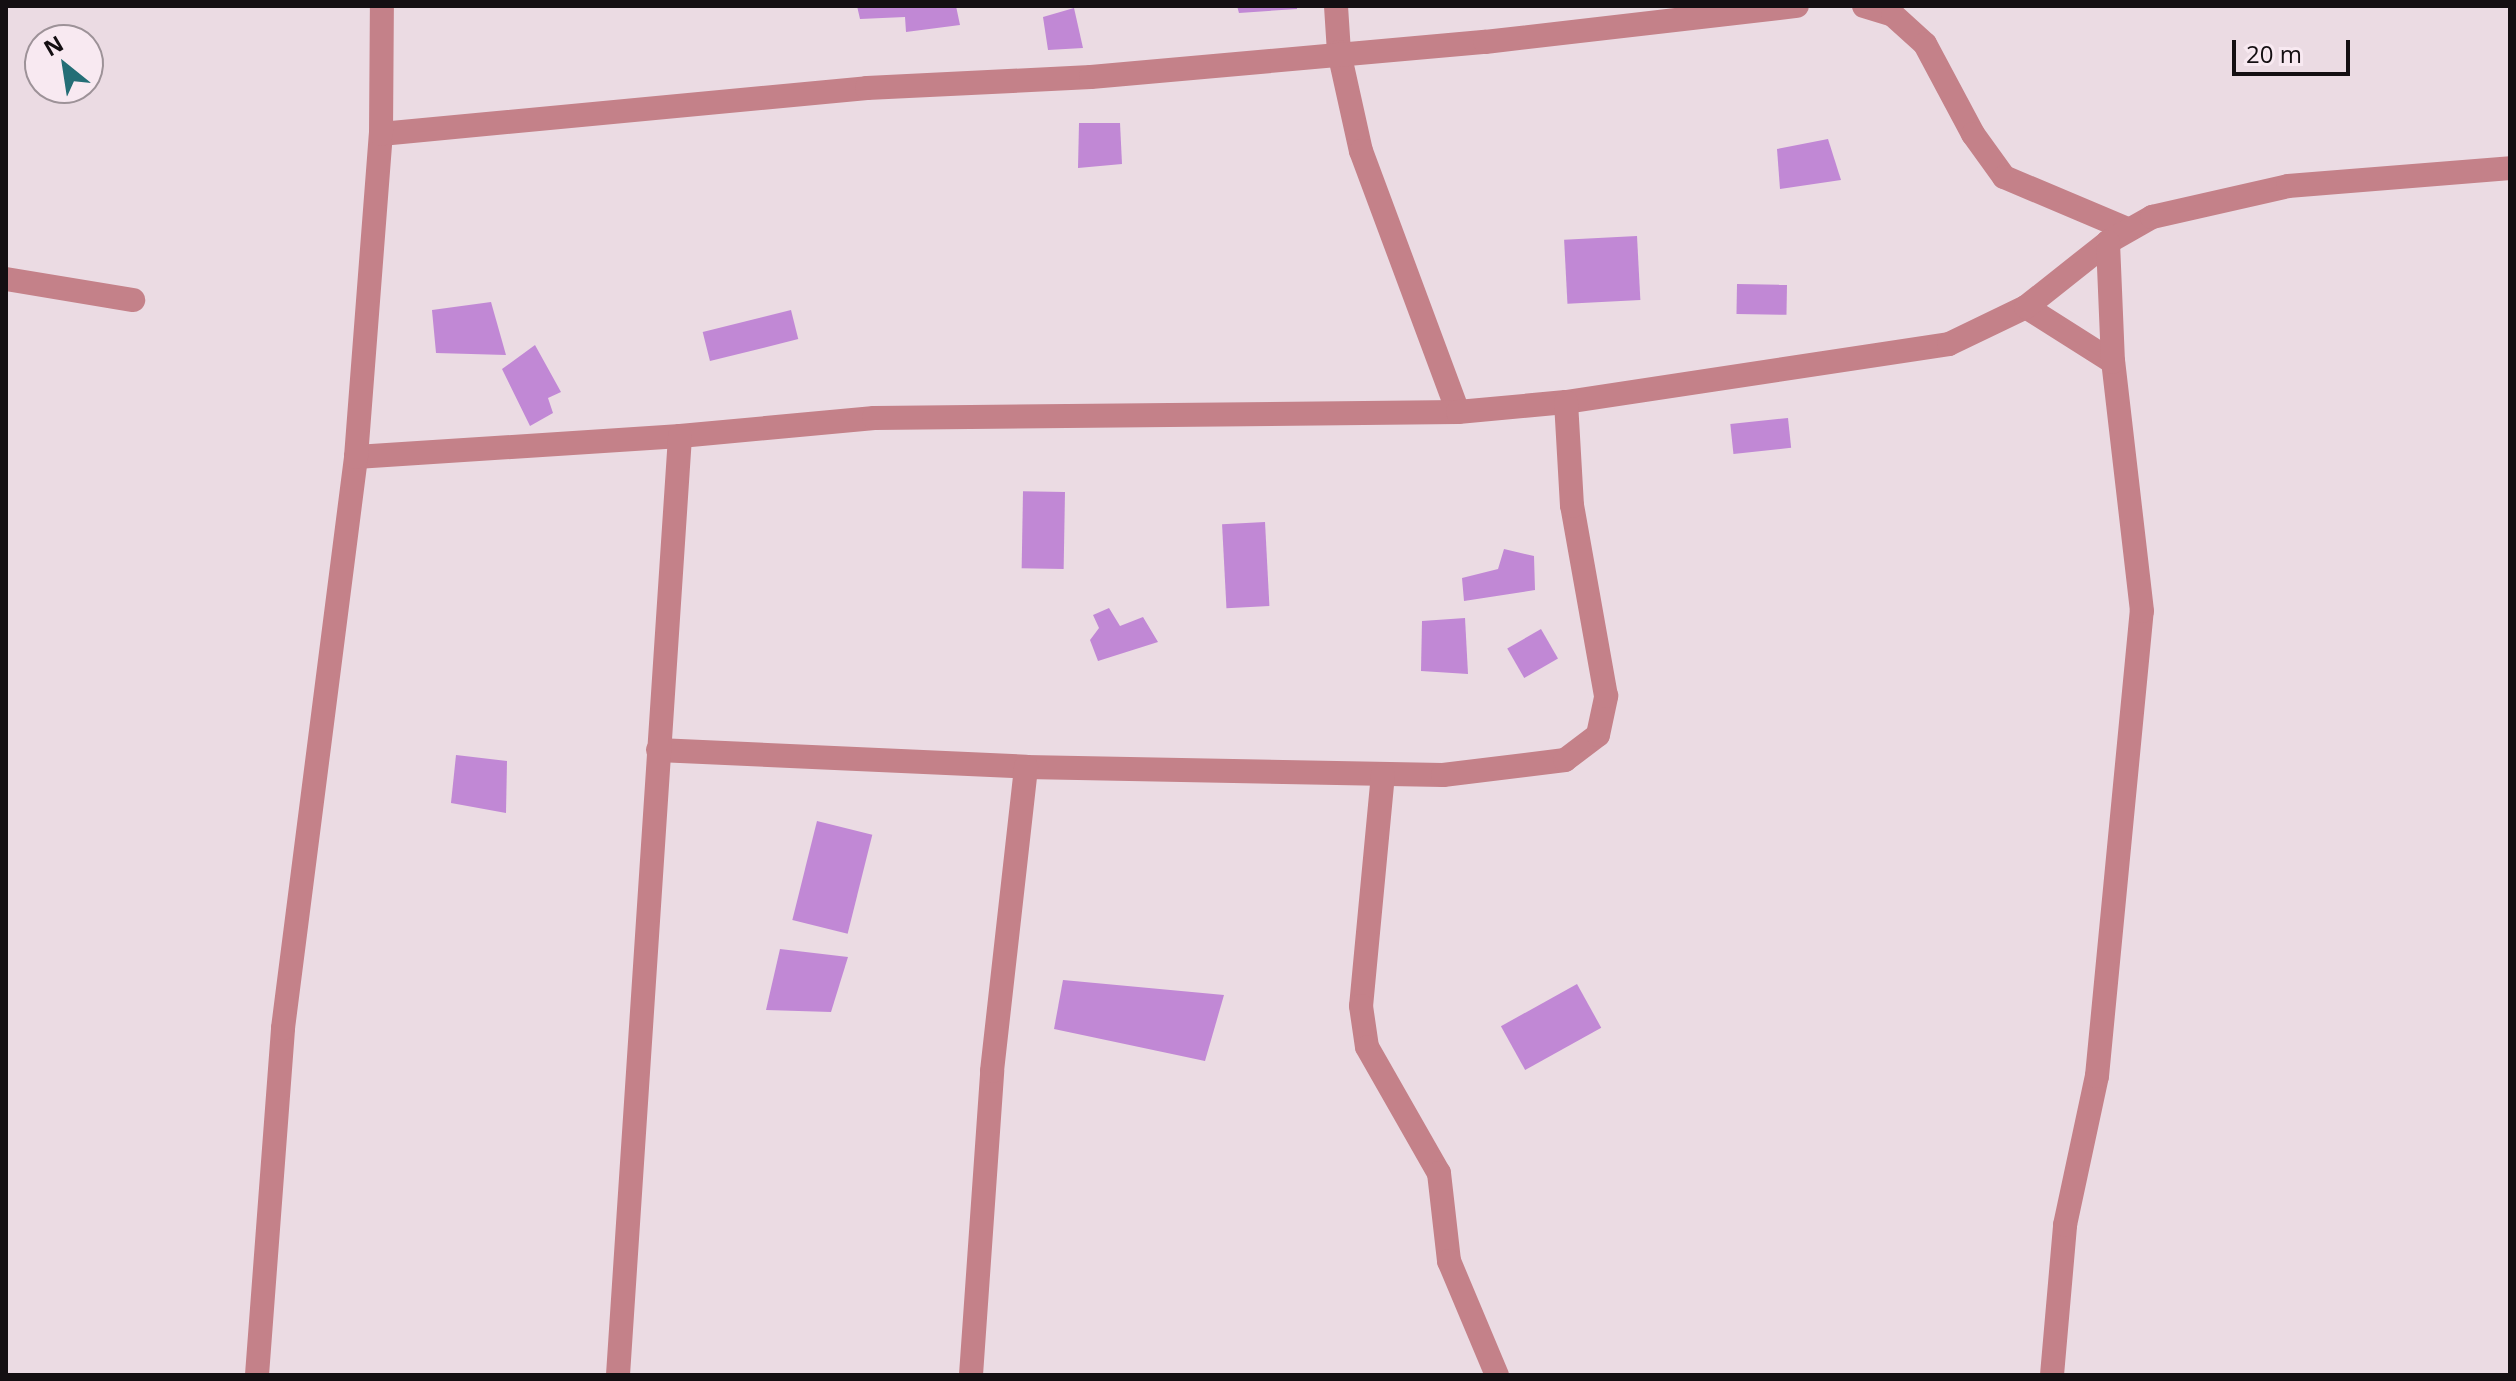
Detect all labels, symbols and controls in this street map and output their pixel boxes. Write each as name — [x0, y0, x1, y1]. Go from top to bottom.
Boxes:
north arrow — [24, 24, 104, 104]
scale bar — [2236, 24, 2354, 74]
text: N — [38, 27, 68, 62]
text: 20 m — [2246, 37, 2302, 70]

